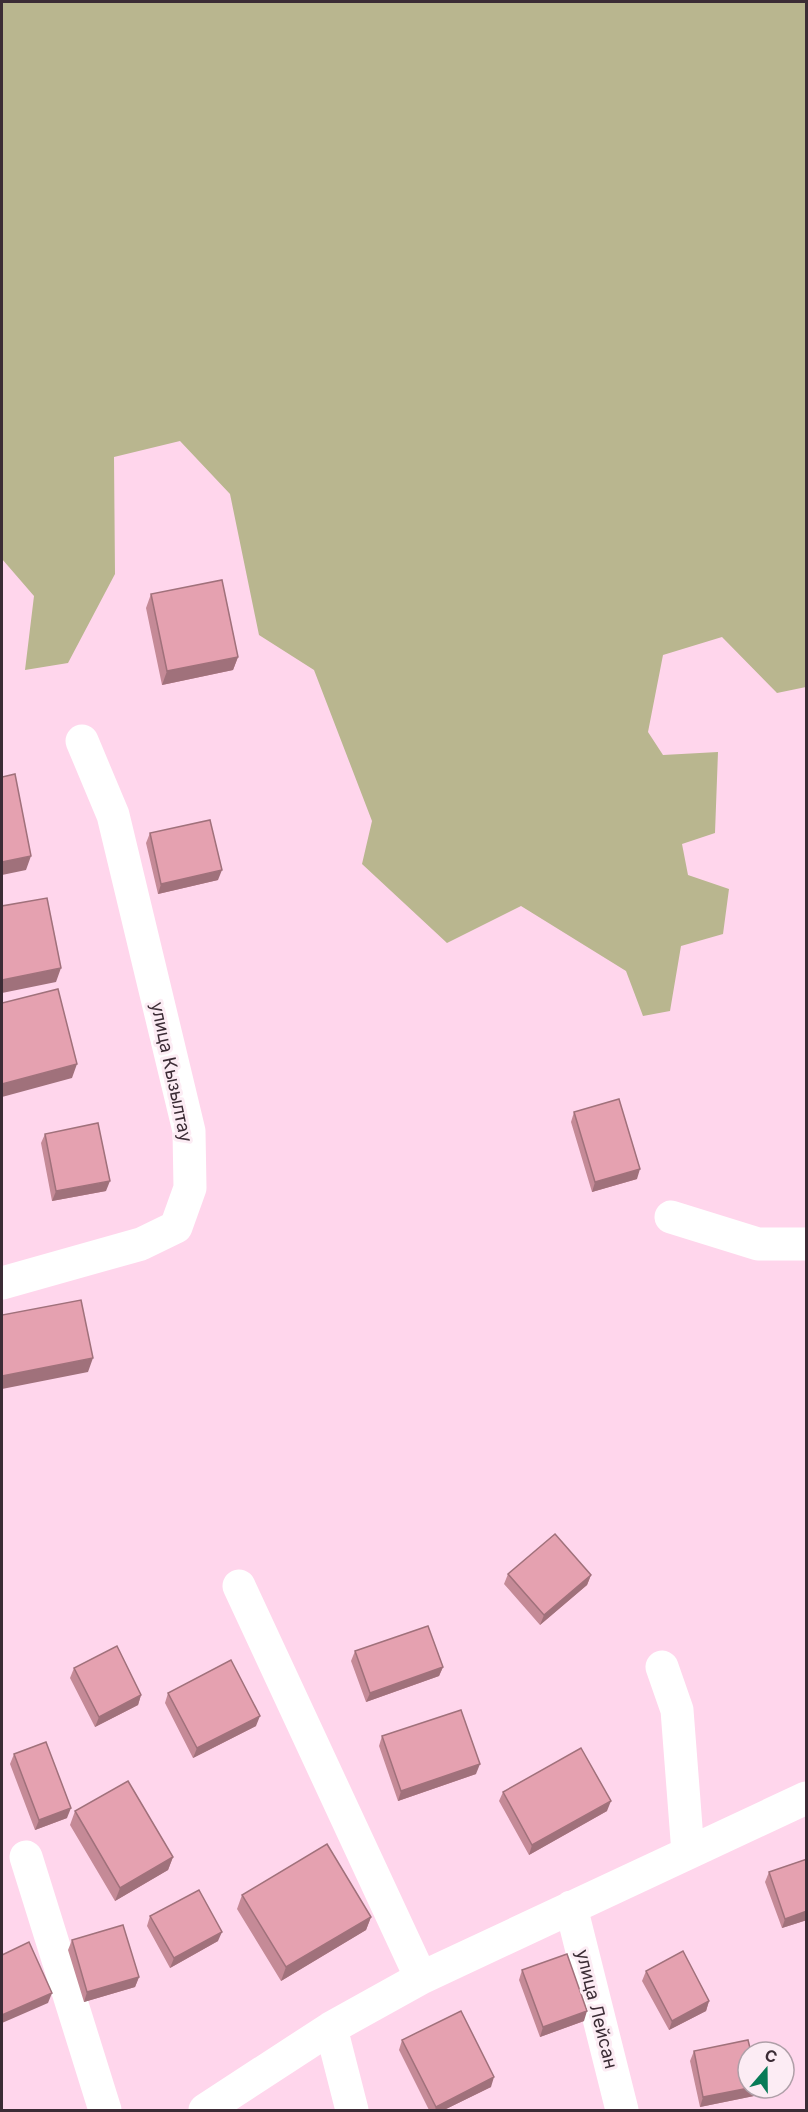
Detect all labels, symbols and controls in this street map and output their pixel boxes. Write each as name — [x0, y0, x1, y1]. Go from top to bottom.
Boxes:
street label: улица Кызылтау — [147, 1000, 197, 1144]
street label: улица Лейсан — [572, 1947, 622, 2071]
north arrow — [736, 2040, 796, 2100]
text: С — [762, 2044, 780, 2067]

